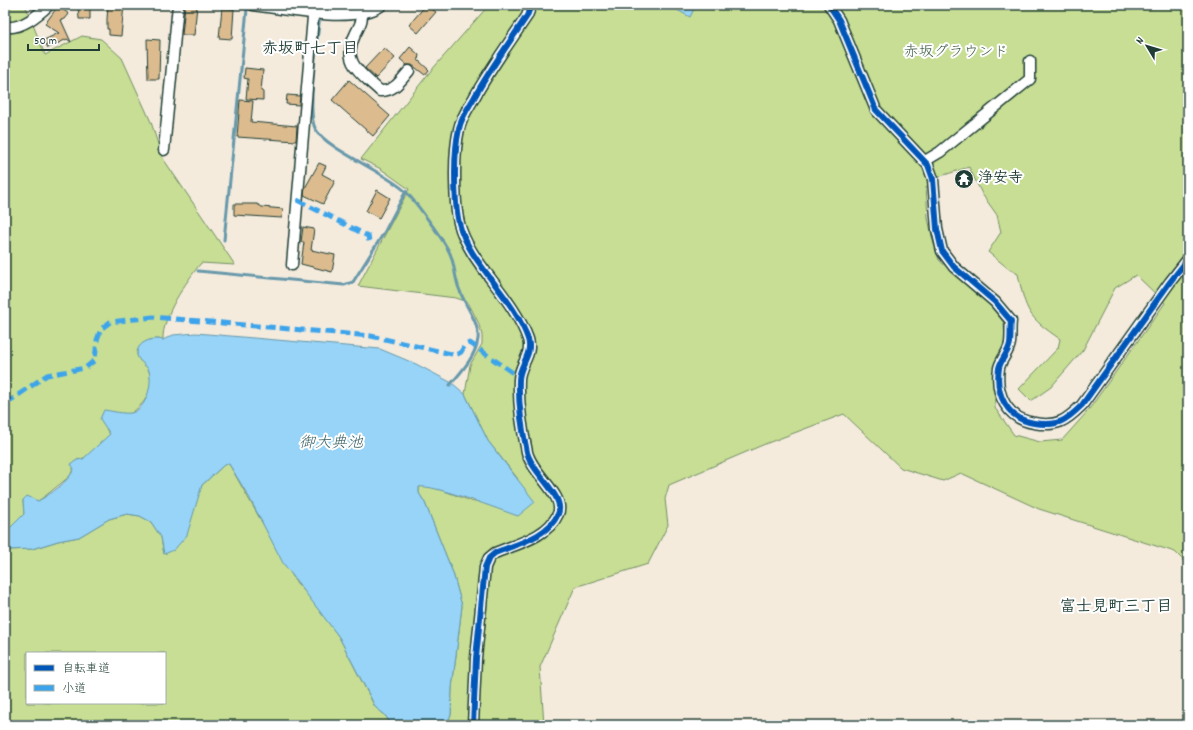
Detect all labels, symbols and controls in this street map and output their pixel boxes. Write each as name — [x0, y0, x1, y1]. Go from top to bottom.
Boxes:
scale bar — [28, 26, 99, 52]
north arrow — [1127, 26, 1167, 66]
text: 50 m — [34, 33, 57, 50]
text: N — [1133, 34, 1149, 48]
district label: 赤坂町七丁目 — [262, 38, 358, 61]
park label: 赤坂グラウンド — [903, 42, 1009, 64]
temple icon: 浄安寺 — [953, 168, 975, 190]
place label: 浄安寺 — [978, 168, 1023, 190]
water label: 御大典池 — [299, 432, 364, 455]
district label: 富士見町三丁目 — [1060, 596, 1172, 619]
legend — [26, 652, 166, 704]
text: 自転車道 — [62, 661, 110, 678]
text: 小道 — [62, 681, 86, 698]

